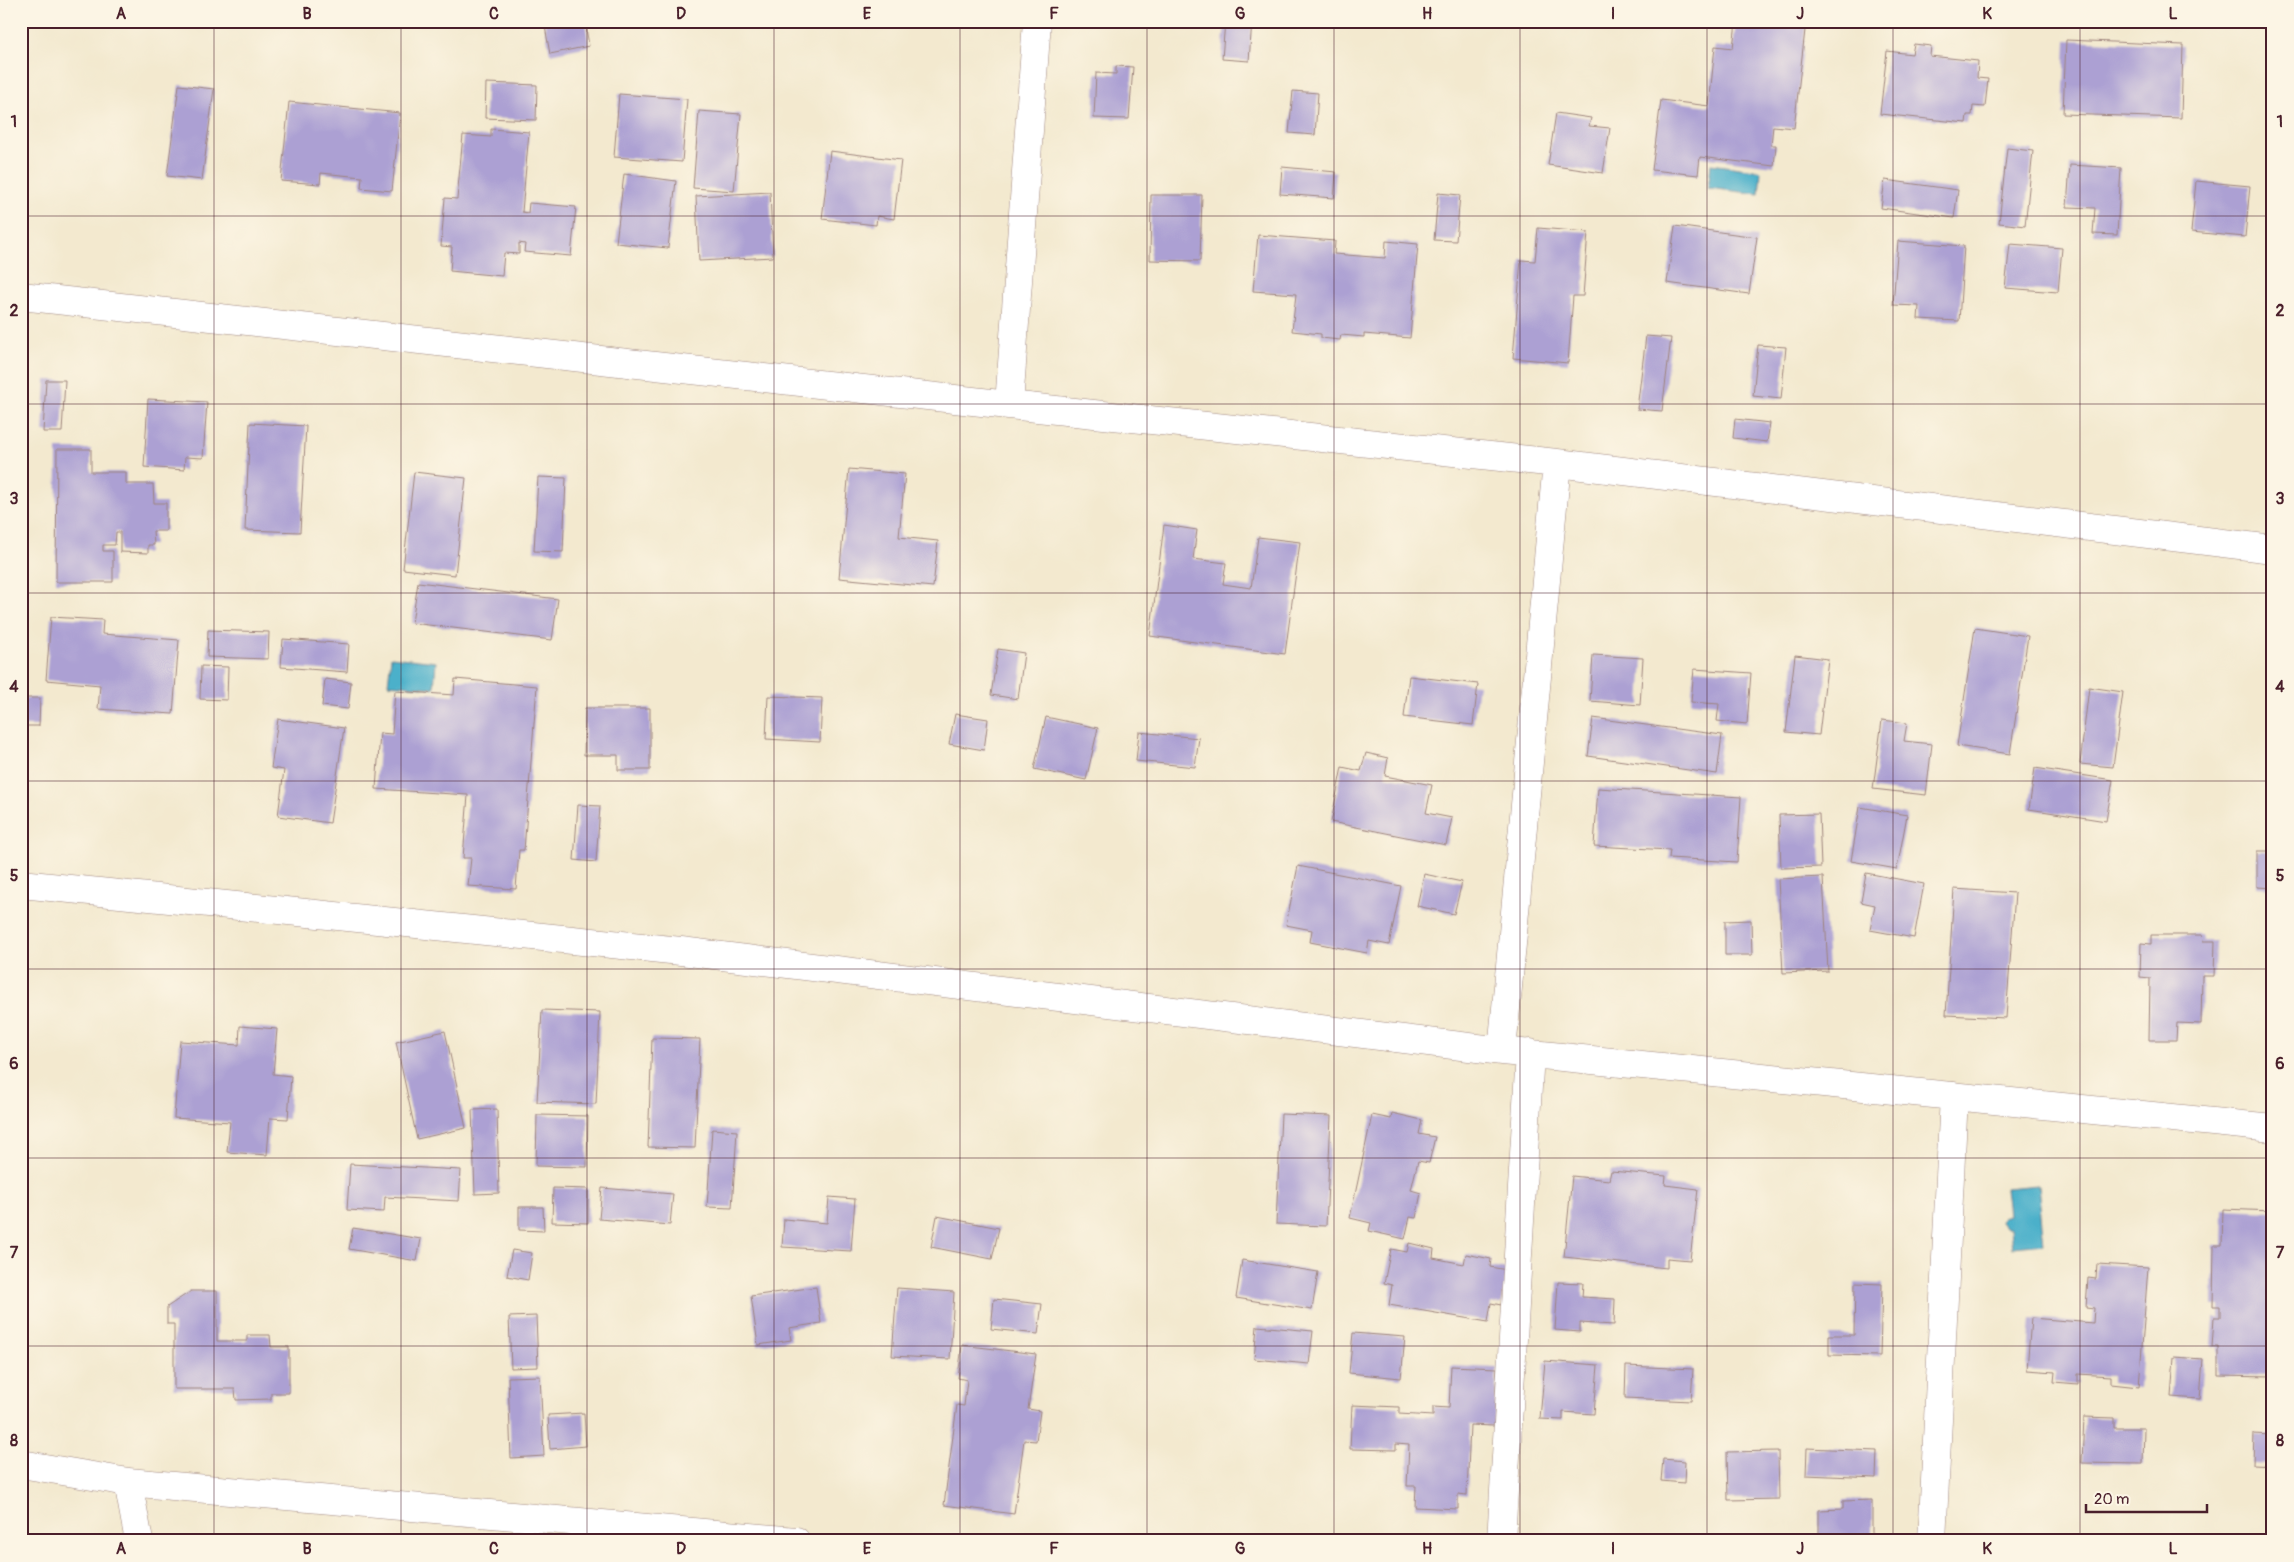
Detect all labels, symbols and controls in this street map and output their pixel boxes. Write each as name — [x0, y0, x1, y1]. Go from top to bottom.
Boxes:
text: A — [116, 4, 127, 24]
text: B — [302, 4, 312, 24]
text: C — [489, 4, 499, 24]
text: D — [676, 4, 686, 24]
text: E — [863, 4, 872, 24]
text: F — [1049, 4, 1059, 24]
text: G — [1235, 4, 1246, 24]
text: H — [1422, 4, 1432, 24]
text: I — [1611, 4, 1615, 24]
text: J — [1796, 4, 1804, 24]
text: K — [1982, 4, 1992, 24]
text: L — [2168, 4, 2178, 24]
text: 1 — [11, 112, 17, 132]
text: 1 — [2277, 112, 2283, 132]
text: 2 — [10, 301, 19, 321]
text: 2 — [2276, 301, 2285, 321]
text: 3 — [10, 489, 19, 509]
text: 3 — [2276, 489, 2285, 509]
text: 4 — [9, 677, 19, 697]
text: 4 — [2275, 677, 2285, 697]
text: 5 — [10, 866, 19, 886]
text: 5 — [2276, 866, 2285, 886]
text: 6 — [9, 1054, 19, 1074]
text: 6 — [2275, 1054, 2285, 1074]
text: 7 — [10, 1243, 19, 1263]
text: 7 — [2276, 1243, 2285, 1263]
text: 8 — [10, 1431, 18, 1451]
text: 8 — [2276, 1431, 2284, 1451]
scale bar — [2086, 1482, 2208, 1514]
text: 20 m — [2094, 1490, 2129, 1509]
text: A — [116, 1539, 127, 1559]
text: B — [302, 1539, 312, 1559]
text: C — [489, 1539, 499, 1559]
text: D — [676, 1539, 686, 1559]
text: E — [863, 1539, 872, 1559]
text: F — [1049, 1539, 1059, 1559]
text: G — [1235, 1539, 1246, 1559]
text: H — [1422, 1539, 1432, 1559]
text: I — [1611, 1539, 1615, 1559]
text: J — [1796, 1539, 1804, 1559]
text: K — [1982, 1539, 1992, 1559]
text: L — [2168, 1539, 2178, 1559]

